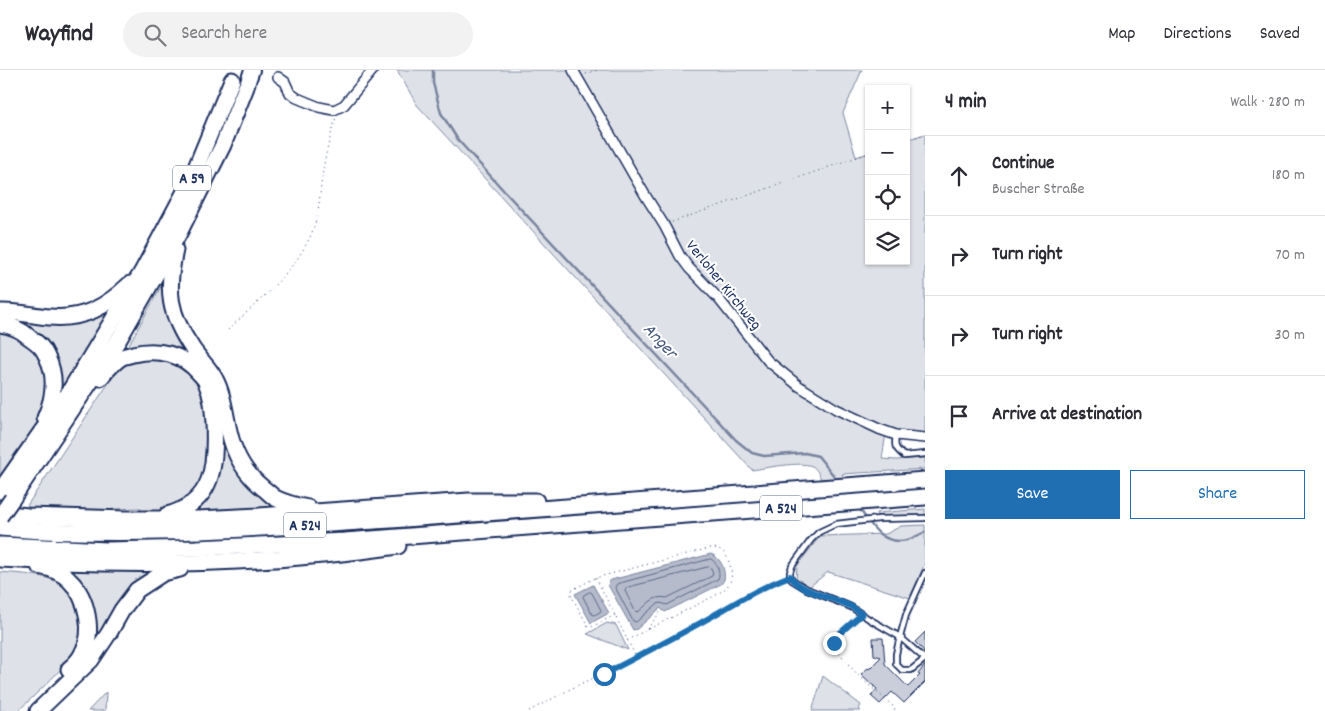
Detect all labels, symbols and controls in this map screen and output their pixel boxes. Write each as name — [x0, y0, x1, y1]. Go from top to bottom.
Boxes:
search box — [123, 12, 473, 57]
text: Wayfind — [25, 18, 93, 52]
icon: search — [141, 21, 169, 49]
text: Search here — [181, 21, 267, 48]
text: Map — [1108, 22, 1135, 47]
text: Directions — [1163, 22, 1232, 47]
text: Saved — [1260, 22, 1300, 47]
map controls — [865, 85, 910, 265]
button: + — [865, 85, 910, 130]
text: 4 min — [945, 88, 987, 118]
text: Walk · 280 m — [1230, 91, 1305, 114]
button: − — [865, 130, 910, 175]
text: Continue — [992, 151, 1054, 178]
icon: ahead — [945, 162, 973, 190]
text: 180 m — [1272, 164, 1305, 187]
road number: A 59 — [173, 166, 211, 190]
button: locate — [865, 175, 910, 220]
text: Buscher Straße — [992, 178, 1085, 201]
button: layers — [865, 220, 910, 265]
street label: Verloher Kirchweg — [680, 236, 767, 336]
icon: right — [945, 242, 973, 270]
text: Turn right — [992, 242, 1063, 269]
text: 70 m — [1275, 244, 1305, 267]
water label: Anger — [636, 318, 684, 367]
icon: right — [945, 322, 973, 350]
text: Turn right — [992, 322, 1063, 349]
text: 30 m — [1275, 324, 1305, 347]
icon: arrive — [945, 402, 973, 430]
text: Arrive at destination — [992, 402, 1142, 429]
button: Save — [945, 470, 1120, 519]
button: Share — [1130, 470, 1305, 519]
road number: A 524 — [760, 496, 802, 520]
road number: A 524 — [284, 512, 326, 538]
route end — [823, 632, 846, 655]
route start — [593, 663, 616, 686]

